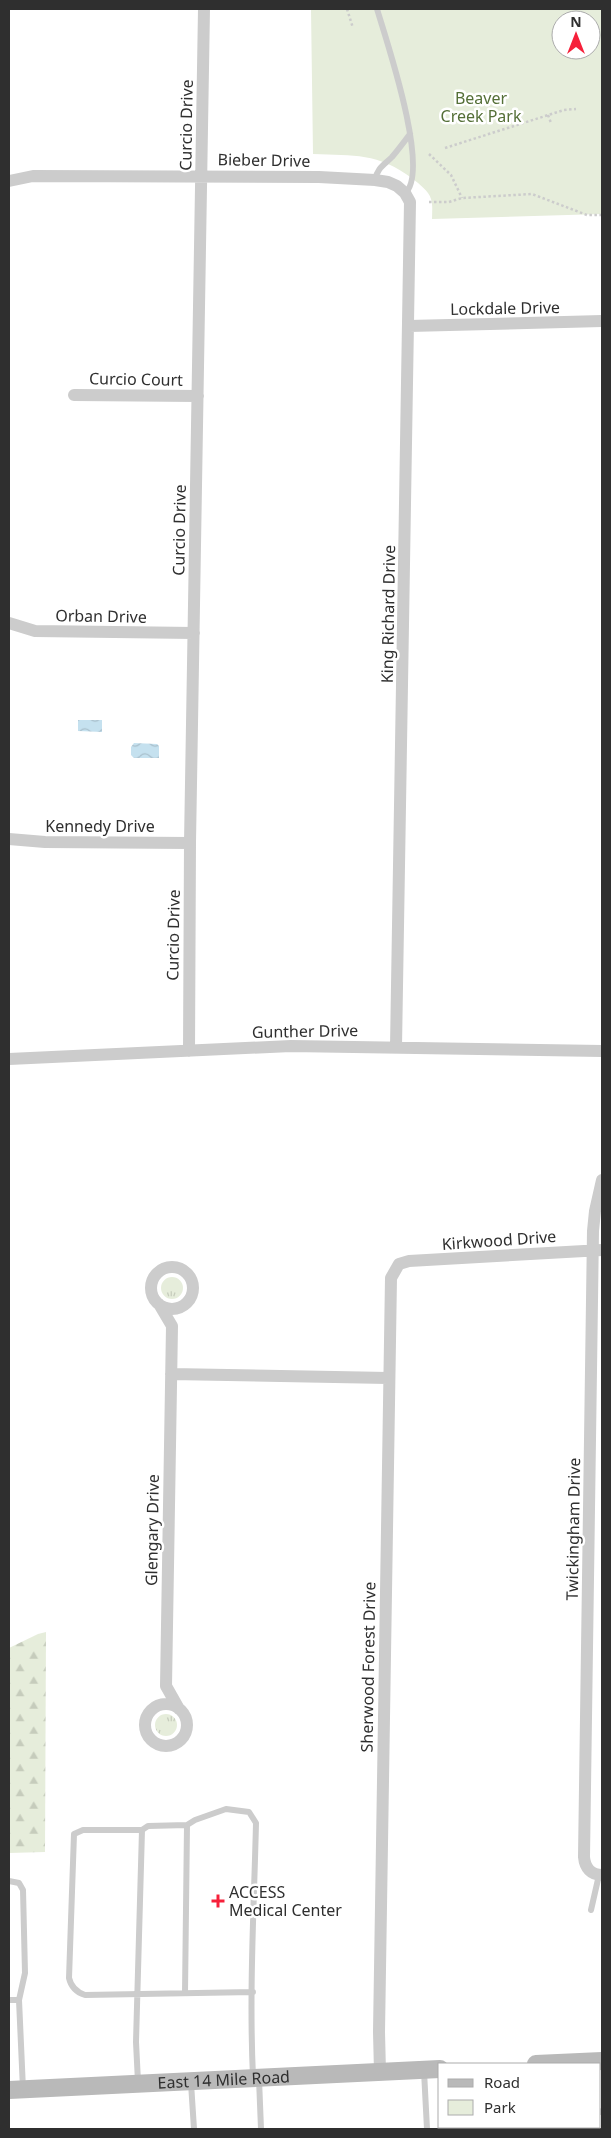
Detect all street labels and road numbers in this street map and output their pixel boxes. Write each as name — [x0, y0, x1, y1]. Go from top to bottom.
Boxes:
street label: Curcio Drive — [174, 79, 198, 171]
street label: Bieber Drive — [217, 148, 311, 172]
street label: Lockdale Drive — [450, 296, 560, 320]
street label: Curcio Court — [89, 367, 183, 391]
street label: Curcio Drive — [167, 484, 191, 576]
street label: King Richard Drive — [376, 545, 400, 683]
street label: Orban Drive — [55, 604, 147, 628]
street label: Kennedy Drive — [45, 815, 155, 837]
street label: Curcio Drive — [161, 889, 185, 981]
street label: Gunther Drive — [252, 1019, 358, 1043]
street label: Kirkwood Drive — [441, 1225, 557, 1255]
street label: Twickingham Drive — [561, 1457, 585, 1601]
street label: Glengary Drive — [140, 1474, 164, 1586]
street label: Sherwood Forest Drive — [356, 1581, 380, 1753]
street label: East 14 Mile Road — [157, 2065, 290, 2094]

